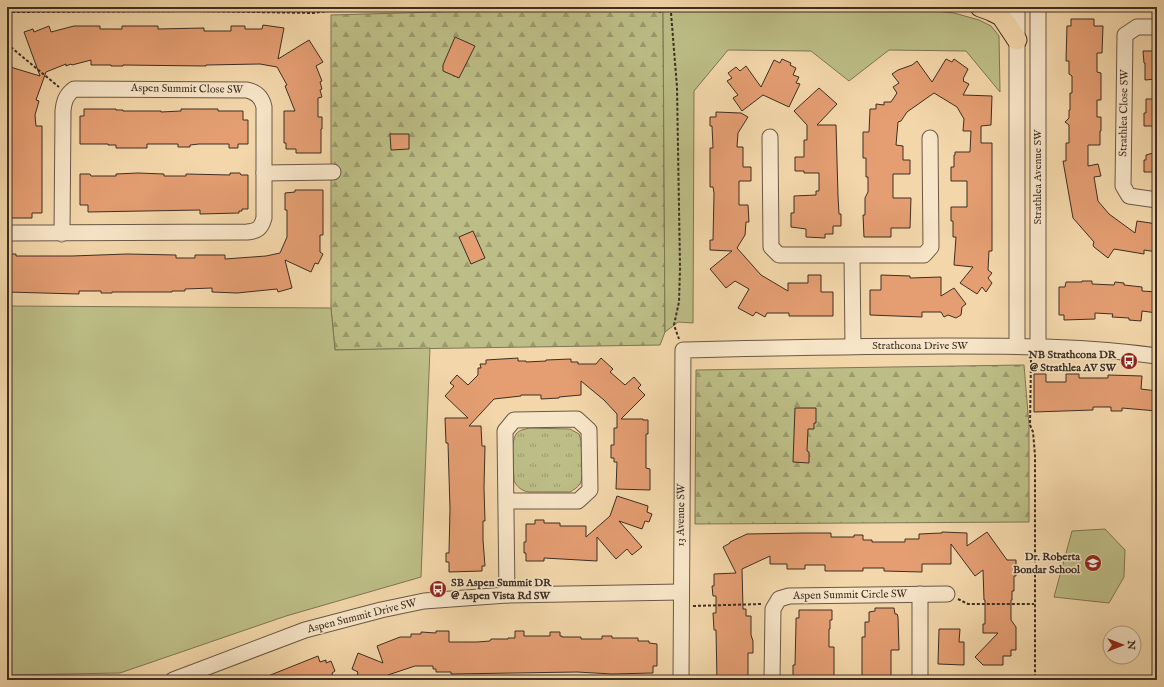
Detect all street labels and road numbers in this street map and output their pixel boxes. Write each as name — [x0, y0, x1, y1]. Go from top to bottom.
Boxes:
street label: Strathlea Close SW — [1116, 69, 1132, 157]
street label: Aspen Summit Close SW — [130, 81, 244, 97]
street label: Strathlea Avenue SW — [1031, 129, 1045, 225]
street label: Strathcona Drive SW — [872, 339, 968, 353]
street label: 13 Avenue SW — [673, 483, 689, 547]
street label: Aspen Summit Circle SW — [792, 587, 908, 603]
street label: Aspen Summit Drive SW — [305, 596, 419, 637]

